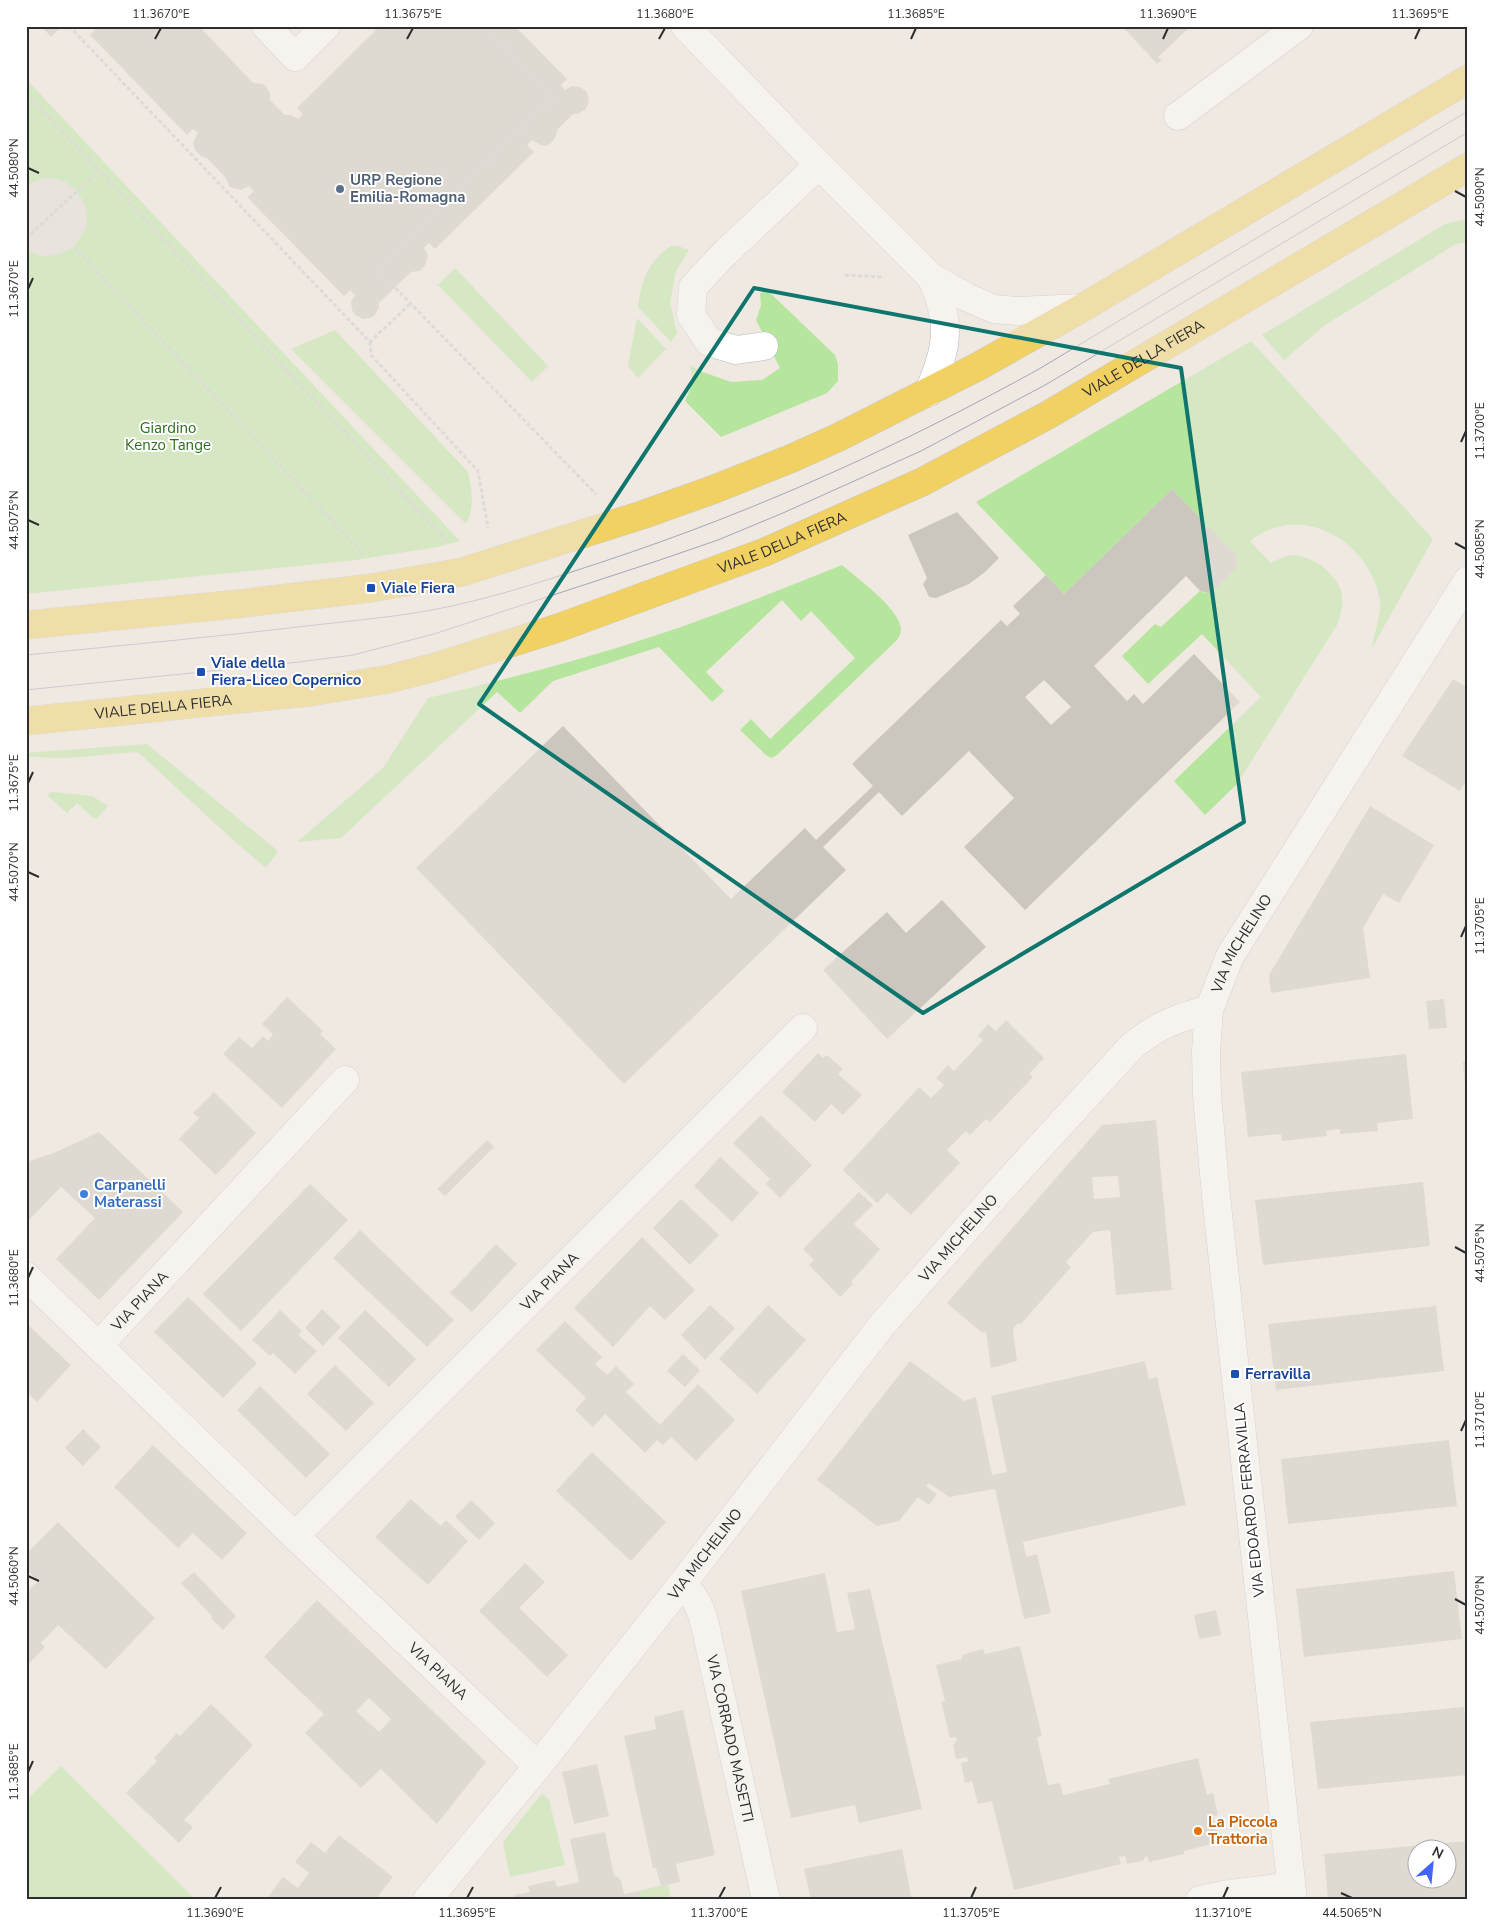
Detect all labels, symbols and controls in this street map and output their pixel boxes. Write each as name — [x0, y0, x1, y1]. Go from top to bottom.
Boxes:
text: 11.3670°E — [132, 6, 190, 22]
text: 11.3675°E — [384, 6, 442, 22]
text: 11.3680°E — [636, 6, 694, 22]
text: 11.3685°E — [887, 6, 945, 22]
text: 11.3690°E — [1139, 6, 1197, 22]
text: 11.3695°E — [1391, 6, 1449, 22]
text: 44.5080°N — [6, 138, 22, 198]
text: 44.5090°N — [1472, 167, 1488, 227]
place label: URP Regione Emilia-Romagna — [350, 170, 465, 207]
marker: URP Regione Emilia-Romagna — [334, 183, 346, 195]
text: 11.3670°E — [6, 260, 22, 318]
street label: VIALE DELLA FIERA — [1078, 315, 1208, 403]
text: 11.3700°E — [1472, 402, 1488, 460]
park label: Giardino Kenzo Tange — [125, 418, 211, 455]
text: 44.5075°N — [6, 490, 22, 550]
street label: VIALE DELLA FIERA — [714, 507, 850, 579]
text: 44.5085°N — [1472, 519, 1488, 579]
place label: Viale Fiera — [380, 578, 455, 598]
marker: Viale Fiera — [365, 582, 377, 594]
place label: Viale della Fiera-Liceo Copernico — [210, 653, 362, 690]
marker: Viale della Fiera-Liceo Copernico — [195, 666, 207, 678]
street label: VIALE DELLA FIERA — [93, 690, 233, 724]
text: 11.3675°E — [6, 754, 22, 812]
text: 44.5070°N — [6, 842, 22, 902]
street label: VIA MICHELINO — [1206, 890, 1277, 997]
text: 11.3705°E — [1472, 897, 1488, 955]
place label: Carpanelli Materassi — [94, 1175, 166, 1212]
marker: Carpanelli Materassi — [78, 1188, 90, 1200]
street label: VIA MICHELINO — [914, 1190, 1002, 1287]
text: 44.5075°N — [1472, 1223, 1488, 1283]
street label: VIA PIANA — [515, 1248, 583, 1316]
text: 11.3680°E — [6, 1249, 22, 1307]
street label: VIA PIANA — [106, 1267, 173, 1336]
place label: Ferravilla — [1245, 1364, 1311, 1384]
marker: Ferravilla — [1229, 1368, 1241, 1380]
text: 11.3710°E — [1472, 1391, 1488, 1449]
street label: VIA EDOARDO FERRAVILLA — [1229, 1402, 1269, 1599]
street label: VIA MICHELINO — [663, 1504, 747, 1605]
text: 44.5060°N — [6, 1546, 22, 1606]
text: 44.5070°N — [1472, 1575, 1488, 1635]
street label: VIA PIANA — [403, 1638, 472, 1705]
street label: VIA CORRADO MASETTI — [702, 1652, 758, 1824]
text: 11.3685°E — [6, 1743, 22, 1801]
place label: La Piccola Trattoria — [1208, 1812, 1278, 1849]
marker: La Piccola Trattoria — [1192, 1825, 1204, 1837]
north arrow — [1406, 1838, 1456, 1888]
text: N — [1429, 1842, 1447, 1864]
text: 11.3690°E — [186, 1905, 244, 1921]
text: 11.3695°E — [438, 1905, 496, 1921]
text: 11.3700°E — [690, 1905, 748, 1921]
text: 11.3705°E — [942, 1905, 1000, 1921]
text: 11.3710°E — [1194, 1905, 1252, 1921]
text: 44.5065°N — [1322, 1905, 1382, 1921]

